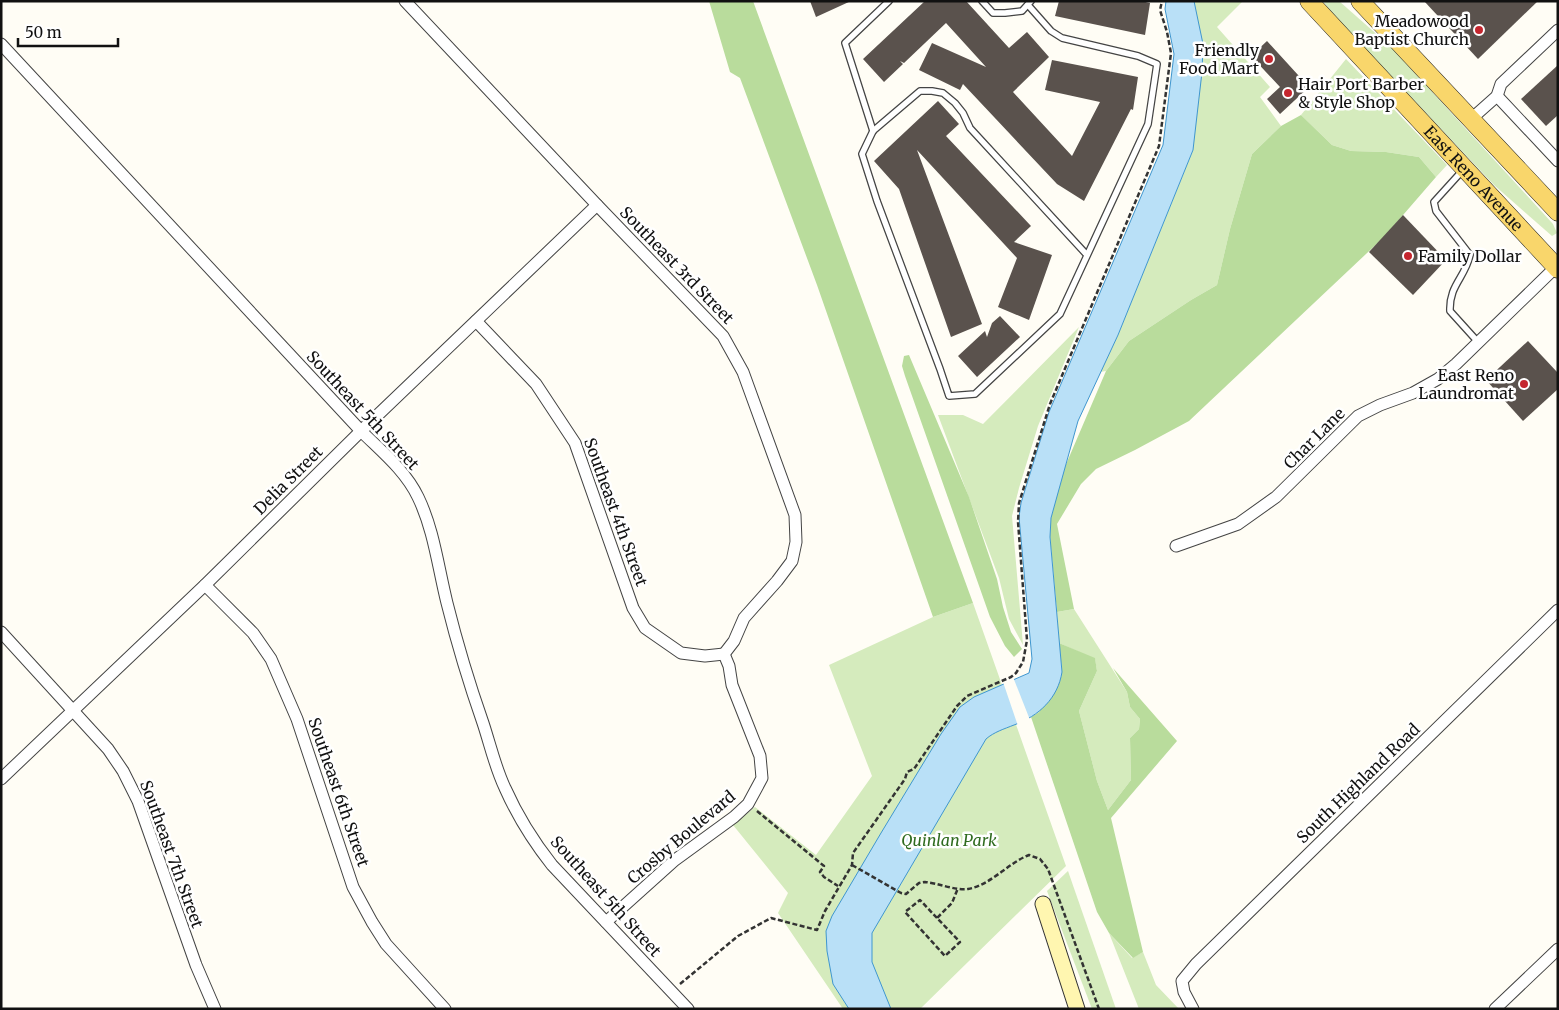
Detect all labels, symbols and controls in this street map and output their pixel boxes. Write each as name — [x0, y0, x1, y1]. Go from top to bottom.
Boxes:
place label: Meadowood Baptist Church — [1354, 11, 1469, 49]
scale bar — [18, 15, 118, 47]
text: 50 m — [25, 23, 62, 42]
marker: Meadowood Baptist Church — [1473, 24, 1485, 36]
place label: Friendly Food Mart — [1179, 40, 1260, 78]
marker: Friendly Food Mart — [1263, 53, 1275, 65]
place label: Hair Port Barber & Style Shop — [1298, 74, 1424, 112]
marker: Hair Port Barber & Style Shop — [1282, 87, 1294, 99]
street label: East Reno Avenue — [1420, 121, 1528, 235]
street label: Southeast 3rd Street — [616, 202, 739, 328]
place label: Family Dollar — [1418, 246, 1522, 266]
marker: Family Dollar — [1402, 250, 1414, 262]
street label: Southeast 5th Street — [303, 346, 424, 474]
place label: East Reno Laundromat — [1418, 365, 1515, 403]
marker: East Reno Laundromat — [1518, 378, 1530, 390]
street label: Char Lane — [1279, 403, 1349, 473]
street label: Southeast 4th Street — [580, 435, 652, 590]
street label: Delia Street — [249, 441, 327, 519]
street label: Southeast 6th Street — [304, 715, 374, 870]
street label: South Highland Road — [1292, 719, 1424, 847]
street label: Southeast 7th Street — [136, 777, 208, 931]
street label: Crosby Boulevard — [623, 786, 739, 888]
park label: Quinlan Park — [901, 830, 997, 850]
street label: Southeast 5th Street — [547, 832, 666, 961]

